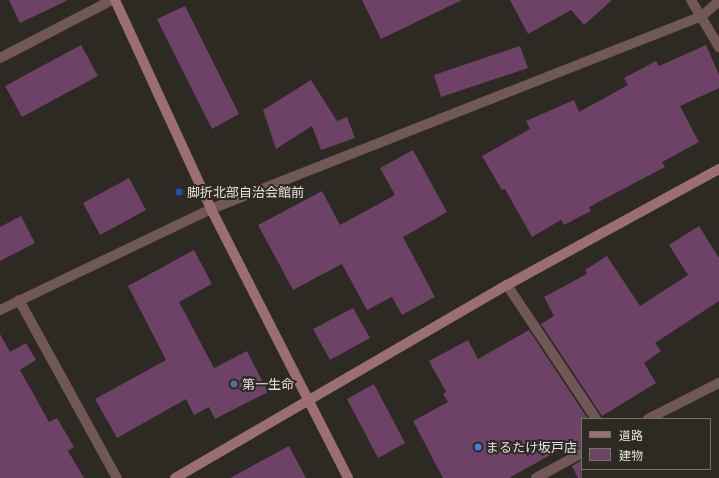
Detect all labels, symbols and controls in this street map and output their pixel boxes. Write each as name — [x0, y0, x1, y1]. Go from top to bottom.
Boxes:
place label: 脚折北部自治会館前 — [187, 184, 304, 200]
marker: 脚折北部自治会館前 — [174, 187, 184, 197]
place label: 第一生命 — [242, 376, 294, 392]
marker: 第一生命 — [229, 379, 239, 389]
legend — [581, 418, 711, 470]
text: 道路 — [619, 428, 643, 443]
place label: まるたけ坂戸店 — [486, 439, 577, 455]
marker: まるたけ坂戸店 — [473, 442, 483, 452]
text: 建物 — [619, 448, 643, 463]

